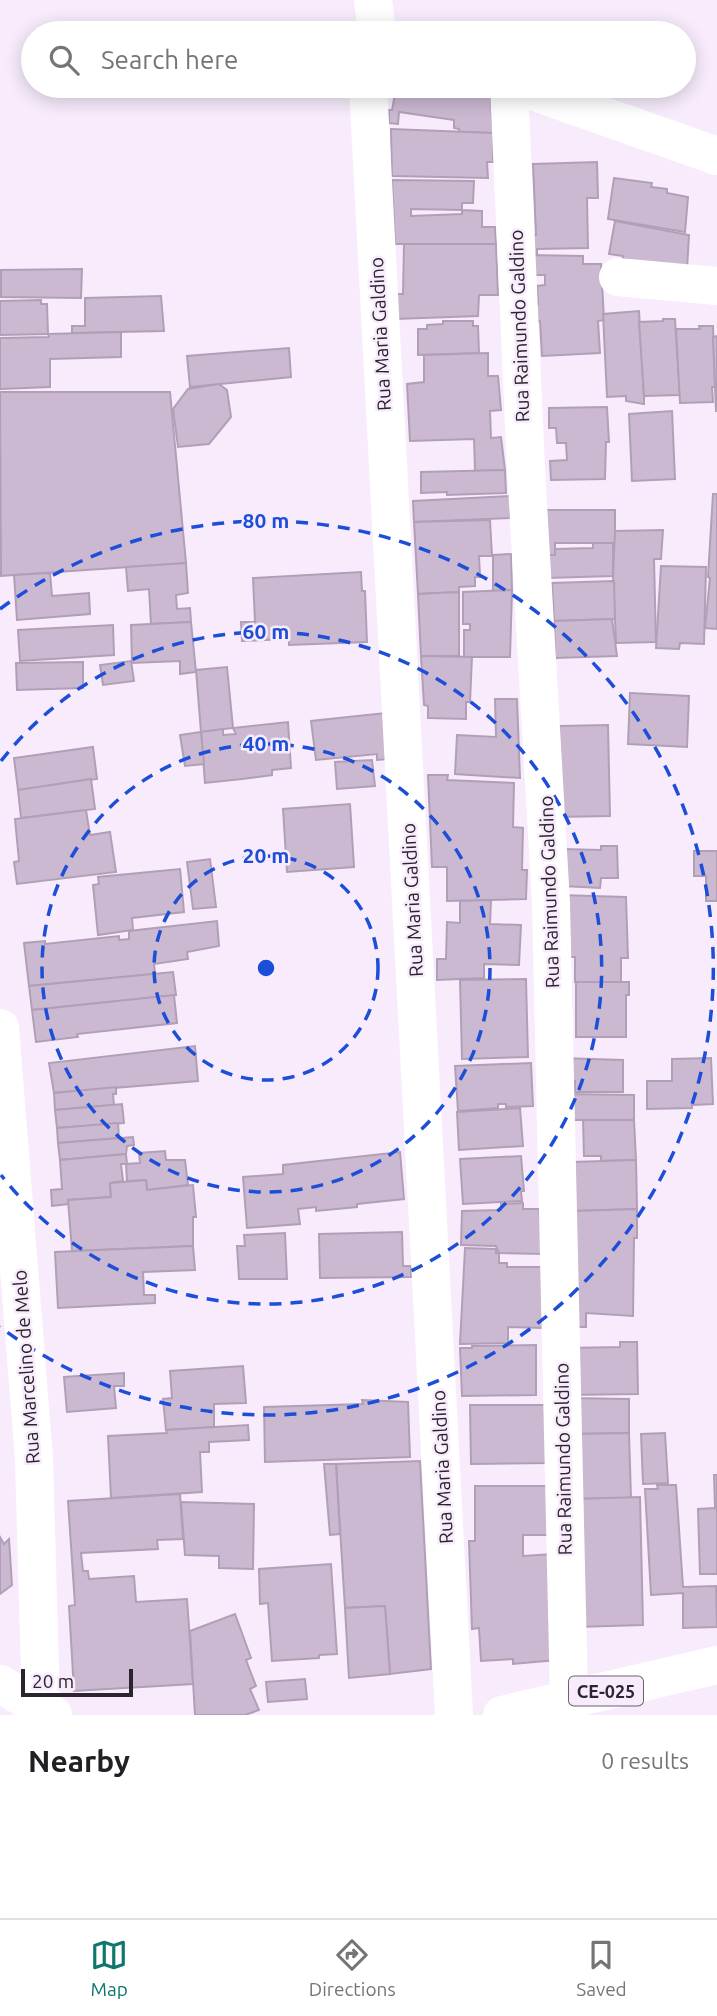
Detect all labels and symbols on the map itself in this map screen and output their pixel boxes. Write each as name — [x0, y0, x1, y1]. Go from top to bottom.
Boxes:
street label: Rua Raimundo Galdino — [505, 229, 533, 423]
street label: Rua Maria Galdino — [365, 256, 395, 412]
text: 80 m — [243, 508, 289, 532]
text: 60 m — [243, 619, 289, 643]
text: 40 m — [243, 731, 289, 755]
street label: Rua Raimundo Galdino — [535, 795, 563, 989]
street label: Rua Maria Galdino — [397, 822, 427, 978]
text: 20 m — [243, 843, 289, 867]
centre of rings — [254, 956, 278, 980]
street label: Rua Marcelino de Melo — [8, 1269, 44, 1465]
street label: Rua Raimundo Galdino — [550, 1362, 576, 1556]
street label: Rua Maria Galdino — [427, 1389, 457, 1545]
scale bar — [21, 1666, 133, 1698]
road number: CE-025 — [569, 1676, 643, 1706]

